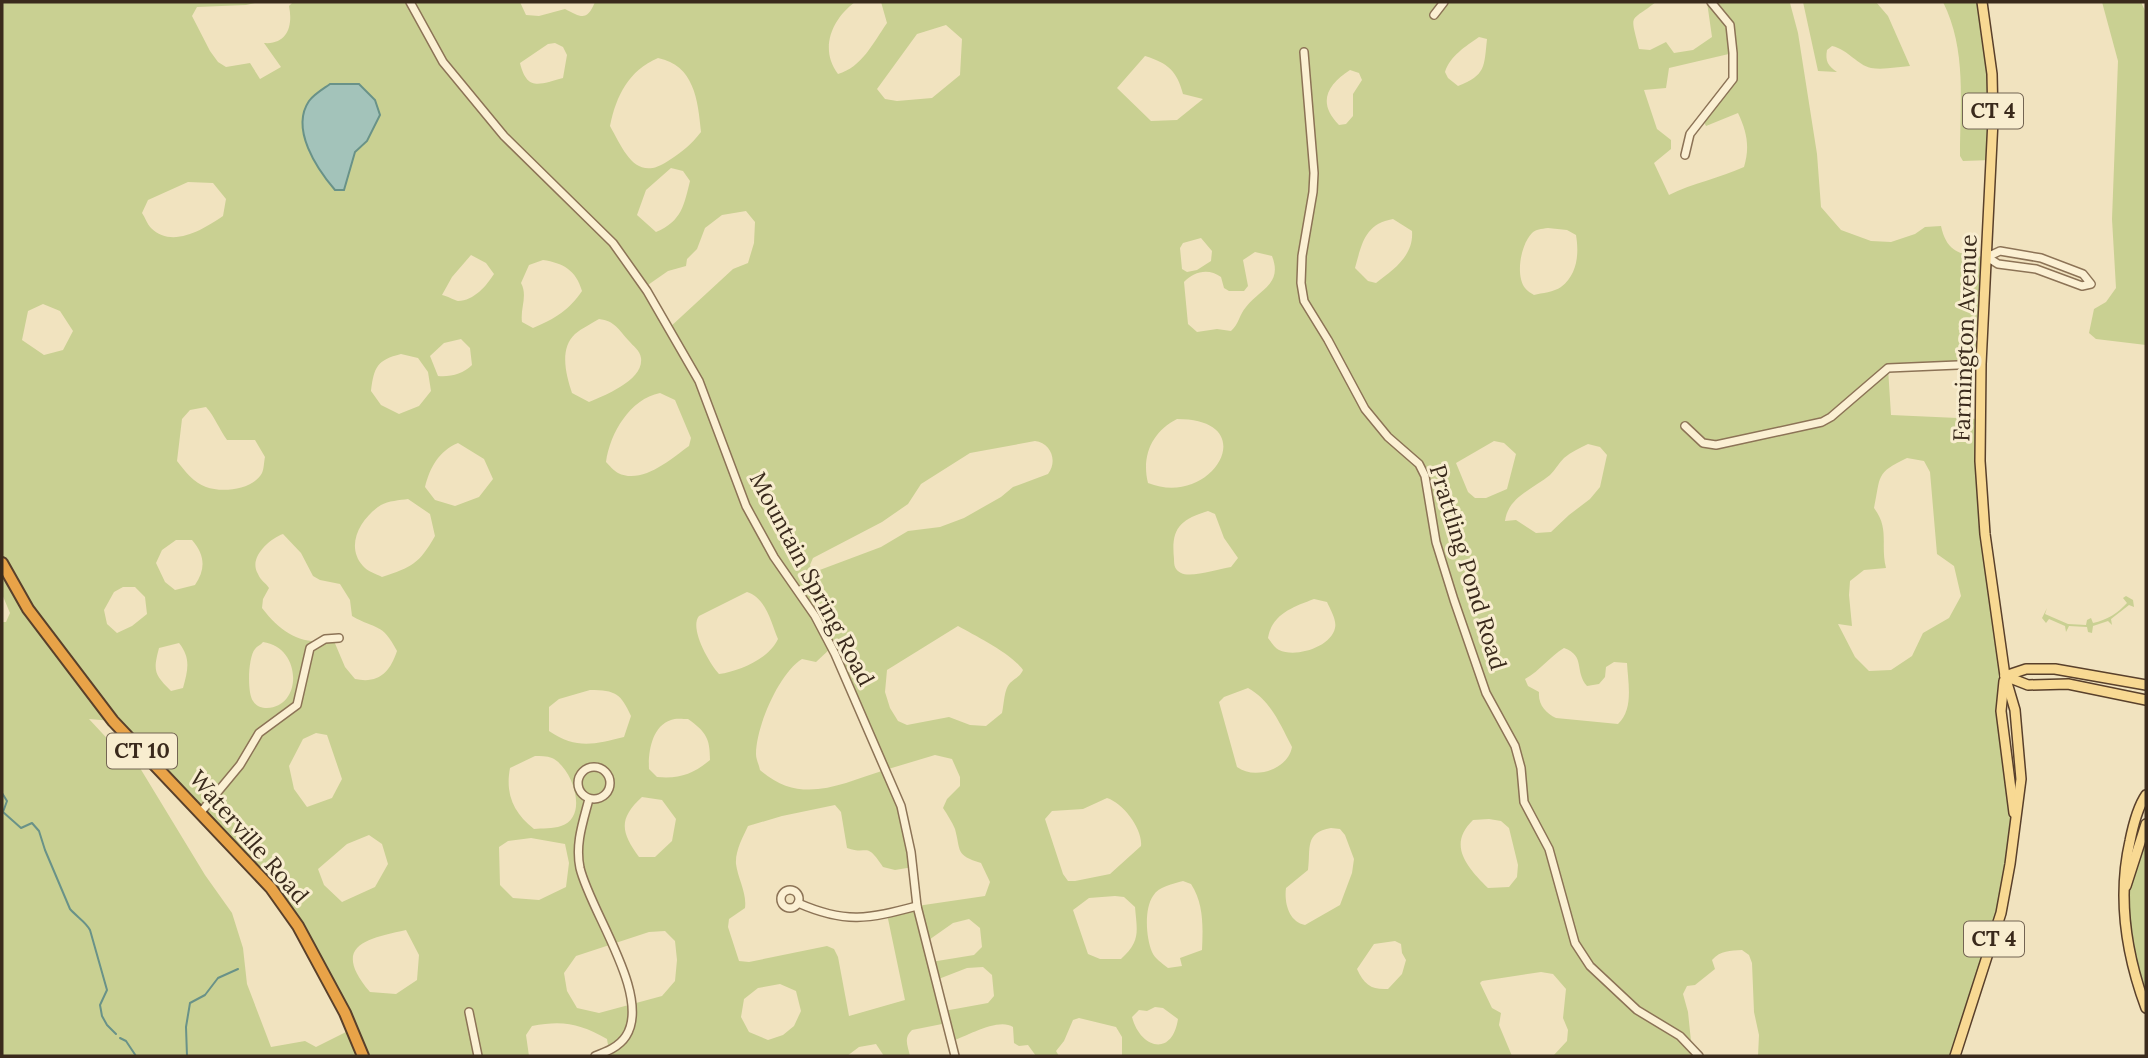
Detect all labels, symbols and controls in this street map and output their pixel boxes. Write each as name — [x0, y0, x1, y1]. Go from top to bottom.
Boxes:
road number: CT 4 — [1963, 94, 2023, 128]
street label: Farmington Avenue — [1946, 234, 1983, 442]
street label: Prattling Pond Road — [1423, 461, 1514, 673]
street label: Mountain Spring Road — [744, 467, 881, 691]
road number: CT 10 — [107, 734, 177, 768]
street label: Waterville Road — [183, 764, 315, 910]
road number: CT 4 — [1964, 922, 2024, 956]

